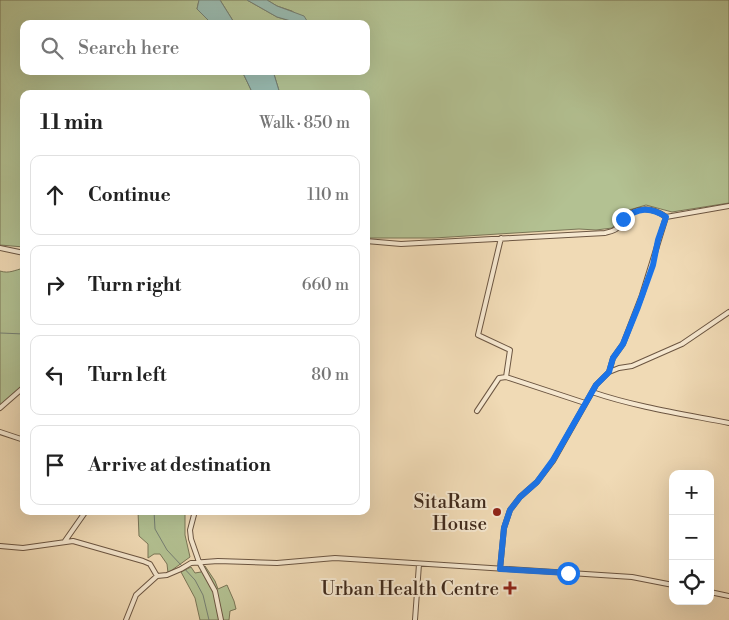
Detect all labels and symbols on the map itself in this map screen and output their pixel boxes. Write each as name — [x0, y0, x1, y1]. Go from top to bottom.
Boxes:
route end — [612, 208, 635, 231]
place label: SitaRam House — [414, 490, 487, 536]
marker: SitaRam House — [491, 506, 503, 518]
route start — [557, 562, 580, 585]
place label: Urban Health Centre — [321, 577, 499, 601]
marker: Urban Health Centre — [503, 581, 517, 595]

